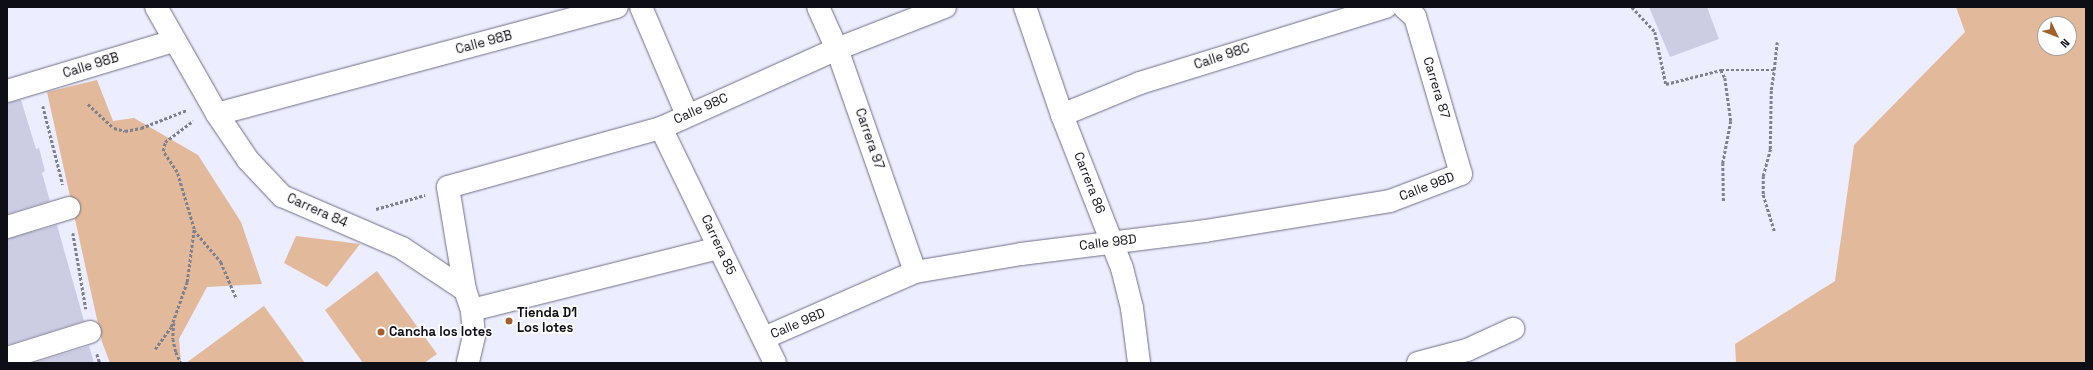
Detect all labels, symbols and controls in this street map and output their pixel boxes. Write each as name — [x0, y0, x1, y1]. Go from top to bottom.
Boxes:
north arrow — [2037, 16, 2077, 56]
street label: Calle 98B — [454, 28, 514, 58]
text: N — [2057, 36, 2073, 51]
street label: Calle 98C — [1192, 41, 1252, 73]
street label: Calle 98B — [61, 50, 121, 82]
street label: Carrera 87 — [1419, 55, 1453, 121]
street label: Calle 98C — [672, 90, 730, 128]
street label: Carrera 97 — [851, 106, 887, 172]
street label: Carrera 86 — [1070, 150, 1108, 216]
street label: Calle 98D — [1397, 169, 1457, 205]
street label: Carrera 84 — [284, 191, 350, 231]
street label: Carrera 85 — [697, 212, 739, 278]
street label: Calle 98D — [1078, 232, 1138, 254]
place label: Tienda D1 Los lotes — [517, 306, 577, 337]
street label: Calle 98D — [768, 306, 828, 342]
marker: Tienda D1 Los lotes — [504, 316, 514, 326]
place label: Cancha los lotes — [389, 324, 492, 340]
marker: Cancha los lotes — [376, 327, 386, 337]

